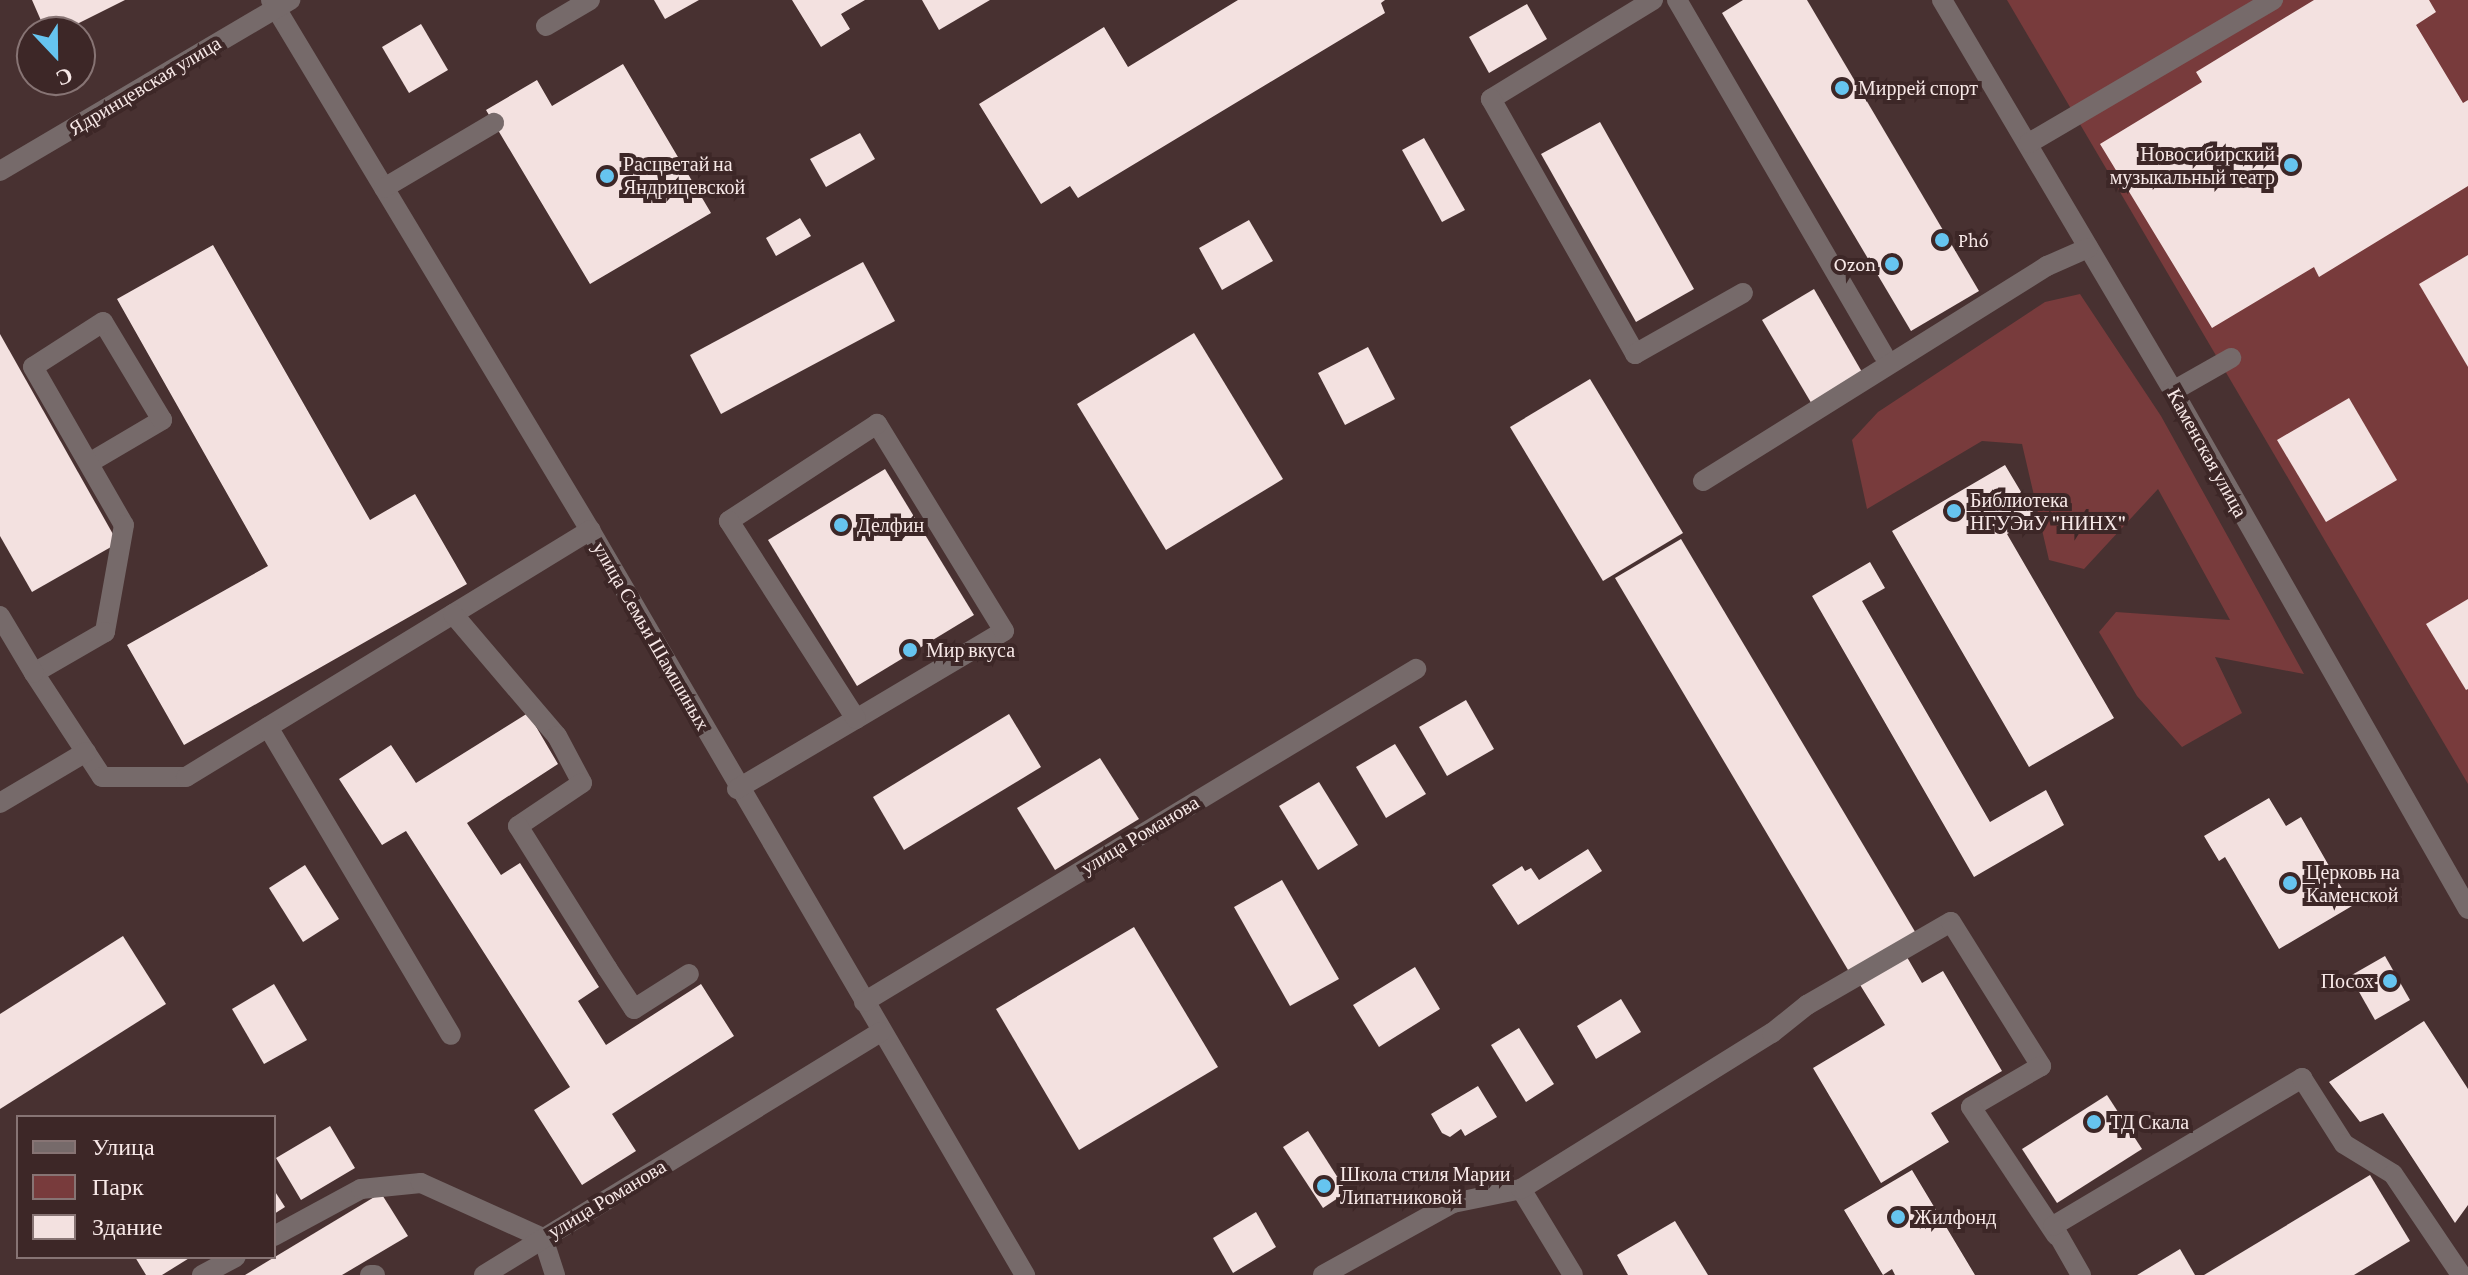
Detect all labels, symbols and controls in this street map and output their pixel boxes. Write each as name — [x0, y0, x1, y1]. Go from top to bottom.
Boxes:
north arrow — [16, 16, 96, 96]
street label: Ядринцевская улица — [65, 31, 225, 141]
text: С — [52, 62, 76, 91]
place label: Миррей спорт — [1858, 76, 1978, 100]
marker: Миррей спорт — [1833, 79, 1851, 97]
place label: Новосибирский музыкальный театр — [2110, 142, 2275, 189]
place label: Расцветай на Яндрицевской — [623, 152, 745, 199]
marker: Новосибирский музыкальный театр — [2282, 156, 2300, 174]
marker: Расцветай на Яндрицевской — [598, 167, 616, 185]
place label: Phó — [1958, 228, 1989, 252]
marker: Phó — [1933, 231, 1951, 249]
place label: Ozon — [1833, 252, 1876, 276]
marker: Ozon — [1883, 255, 1901, 273]
street label: Каменская улица — [2162, 384, 2252, 522]
place label: Библиотека НГУЭиУ "НИНХ" — [1970, 488, 2126, 535]
marker: Библиотека НГУЭиУ "НИНХ" — [1945, 502, 1963, 520]
place label: Делфин — [857, 513, 924, 537]
marker: Делфин — [832, 516, 850, 534]
street label: улица Семьи Шамшиных — [587, 537, 715, 735]
place label: Мир вкуса — [926, 638, 1015, 662]
marker: Мир вкуса — [901, 641, 919, 659]
street label: улица Романова — [1077, 790, 1203, 880]
place label: Церковь на Каменской — [2306, 860, 2400, 907]
marker: Церковь на Каменской — [2281, 874, 2299, 892]
place label: Посох — [2321, 969, 2374, 993]
marker: Посох — [2381, 972, 2399, 990]
place label: ТД Скала — [2110, 1110, 2189, 1134]
marker: ТД Скала — [2085, 1113, 2103, 1131]
legend — [16, 1115, 276, 1259]
text: Улица — [92, 1133, 155, 1160]
street label: улица Романова — [544, 1154, 670, 1244]
place label: Школа стиля Марии Липатниковой — [1340, 1162, 1511, 1209]
text: Парк — [92, 1173, 144, 1200]
marker: Школа стиля Марии Липатниковой — [1315, 1177, 1333, 1195]
place label: Жилфонд — [1914, 1205, 1996, 1229]
marker: Жилфонд — [1889, 1208, 1907, 1226]
text: Здание — [92, 1213, 163, 1240]

